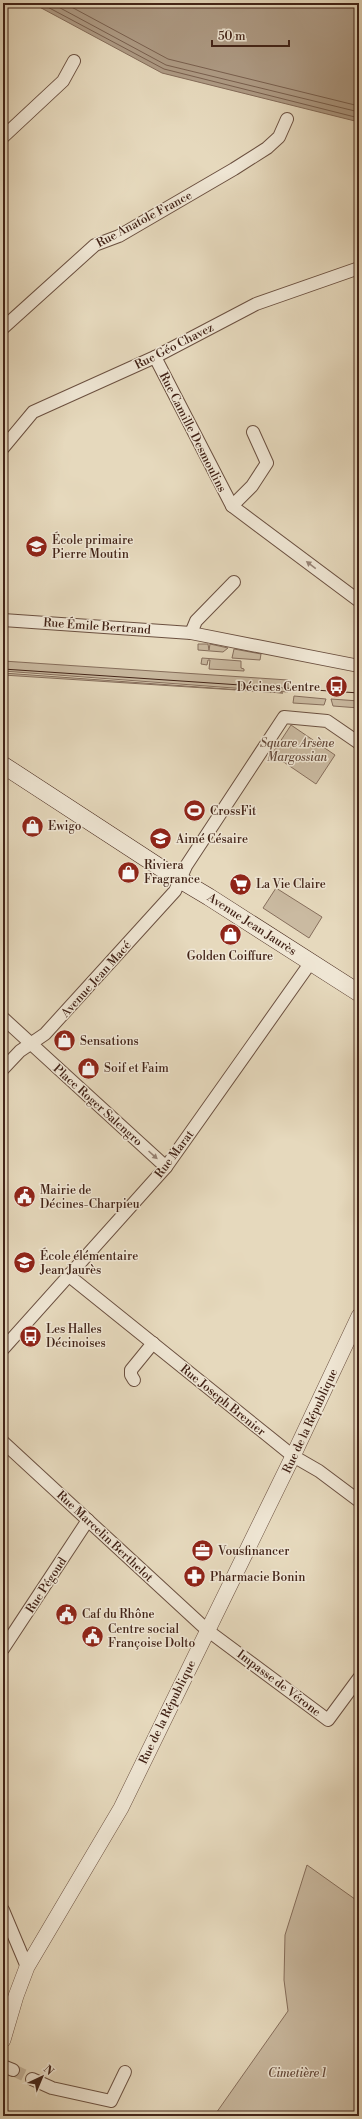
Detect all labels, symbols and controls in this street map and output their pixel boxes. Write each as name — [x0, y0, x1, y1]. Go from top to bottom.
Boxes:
scale bar — [212, 22, 289, 48]
text: 50 m — [218, 29, 246, 44]
street label: Rue Anatole France — [94, 188, 195, 251]
street label: Rue Géo Chavez — [132, 320, 216, 373]
street label: Rue Camille Desmoulins — [156, 370, 229, 495]
place label: École primaire Pierre Moutin — [52, 531, 133, 562]
school or university icon: École primaire Pierre Moutin — [24, 534, 50, 560]
one-way arrow — [305, 561, 316, 569]
street label: Rue Émile Bertrand — [43, 613, 152, 638]
bus stop icon: Décines Centre — [323, 674, 349, 700]
place label: Décines Centre — [237, 680, 320, 695]
park label: Square Arsène Margossian — [260, 736, 334, 765]
sports icon: CrossFit — [182, 798, 208, 824]
place label: CrossFit — [210, 804, 257, 819]
shop icon: Ewigo — [19, 813, 45, 839]
place label: Ewigo — [48, 819, 82, 834]
school or university icon: Aimé Césaire — [148, 826, 174, 852]
place label: Aimé Césaire — [175, 832, 248, 847]
place label: Riviera Fragrance — [144, 858, 200, 887]
shop icon: Riviera Fragrance — [116, 859, 142, 885]
supermarket icon: La Vie Claire — [228, 871, 254, 897]
place label: La Vie Claire — [256, 877, 326, 892]
street label: Avenue Jean Jaurès — [203, 889, 299, 959]
shop icon: Golden Coiffure — [217, 922, 243, 948]
street label: Avenue Jean Macé — [57, 938, 135, 1021]
place label: Golden Coiffure — [187, 949, 273, 964]
shop icon: Sensations — [51, 1028, 77, 1054]
place label: Sensations — [80, 1034, 139, 1049]
shop icon: Soif et Faim — [76, 1055, 102, 1081]
street label: Place Roger Salengro — [50, 1061, 146, 1150]
place label: Soif et Faim — [104, 1061, 169, 1076]
street label: Rue Marat — [152, 1127, 198, 1181]
one-way arrow — [148, 1150, 158, 1160]
place label: Mairie de Décines-Charpieu — [40, 1183, 140, 1212]
public building icon: Mairie de Décines-Charpieu — [11, 1184, 37, 1210]
place label: École élémentaire Jean Jaurès — [39, 1247, 138, 1278]
school or university icon: École élémentaire Jean Jaurès — [12, 1250, 38, 1276]
place label: Les Halles Décinoises — [46, 1322, 106, 1351]
bus stop icon: Les Halles Décinoises — [17, 1323, 43, 1349]
street label: Rue Joseph Brenier — [177, 1361, 268, 1439]
street label: Rue de la République — [280, 1366, 341, 1476]
street label: Rue Marcelin Berthelot — [53, 1488, 157, 1586]
office icon: Vousfinancer — [189, 1538, 215, 1564]
place label: Vousfinancer — [217, 1544, 289, 1559]
street label: Rue Pégoud — [23, 1554, 70, 1616]
pharmacy icon: Pharmacie Bonin — [181, 1564, 207, 1590]
place label: Pharmacie Bonin — [210, 1570, 305, 1585]
public building icon: Caf du Rhône — [53, 1601, 79, 1627]
place label: Caf du Rhône — [82, 1607, 155, 1622]
place label: Centre social Françoise Dolto — [108, 1622, 195, 1651]
public building icon: Centre social Françoise Dolto — [79, 1623, 105, 1649]
street label: Impasse de Vérone — [234, 1647, 324, 1720]
street label: Rue de la République — [136, 1658, 199, 1767]
north arrow — [22, 2057, 62, 2097]
text: N — [40, 2062, 56, 2079]
park label: Cimetière 1 — [268, 2066, 327, 2081]

